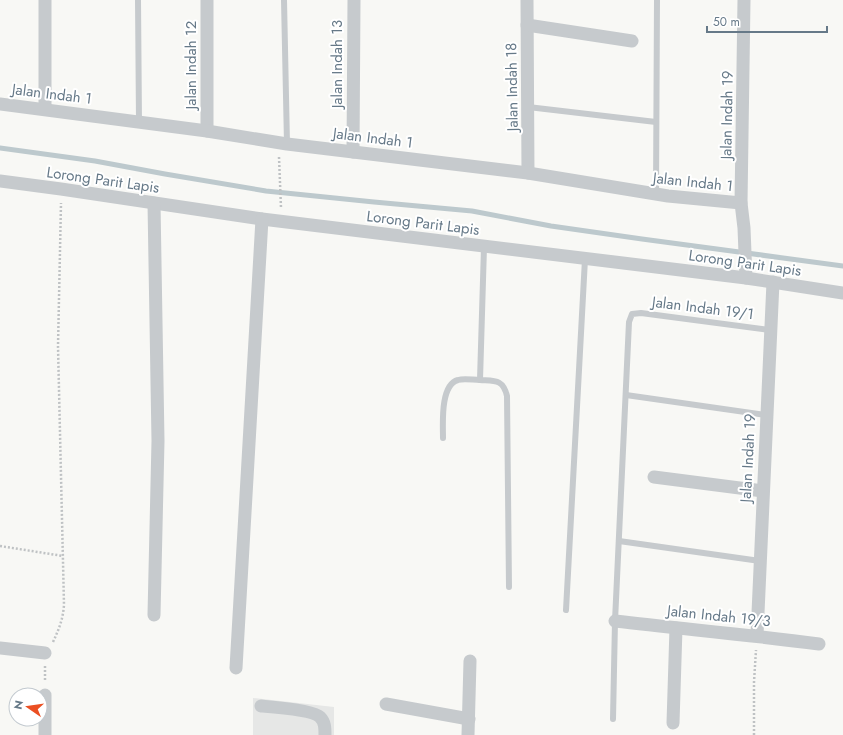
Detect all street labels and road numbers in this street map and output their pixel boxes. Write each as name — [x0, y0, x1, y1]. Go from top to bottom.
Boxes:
street label: Jalan Indah 13 — [326, 20, 348, 110]
street label: Jalan Indah 12 — [180, 21, 202, 111]
street label: Jalan Indah 18 — [500, 43, 524, 133]
street label: Jalan Indah 19 — [715, 70, 739, 162]
street label: Jalan Indah 1 — [9, 78, 93, 110]
street label: Jalan Indah 1 — [330, 122, 414, 154]
street label: Lorong Parit Lapis — [45, 161, 161, 199]
street label: Jalan Indah 1 — [650, 167, 734, 197]
street label: Lorong Parit Lapis — [365, 205, 481, 241]
street label: Lorong Parit Lapis — [687, 244, 803, 282]
street label: Jalan Indah 19/1 — [649, 291, 755, 325]
street label: Jalan Indah 19 — [735, 413, 761, 505]
street label: Jalan Indah 19/3 — [664, 599, 772, 632]

